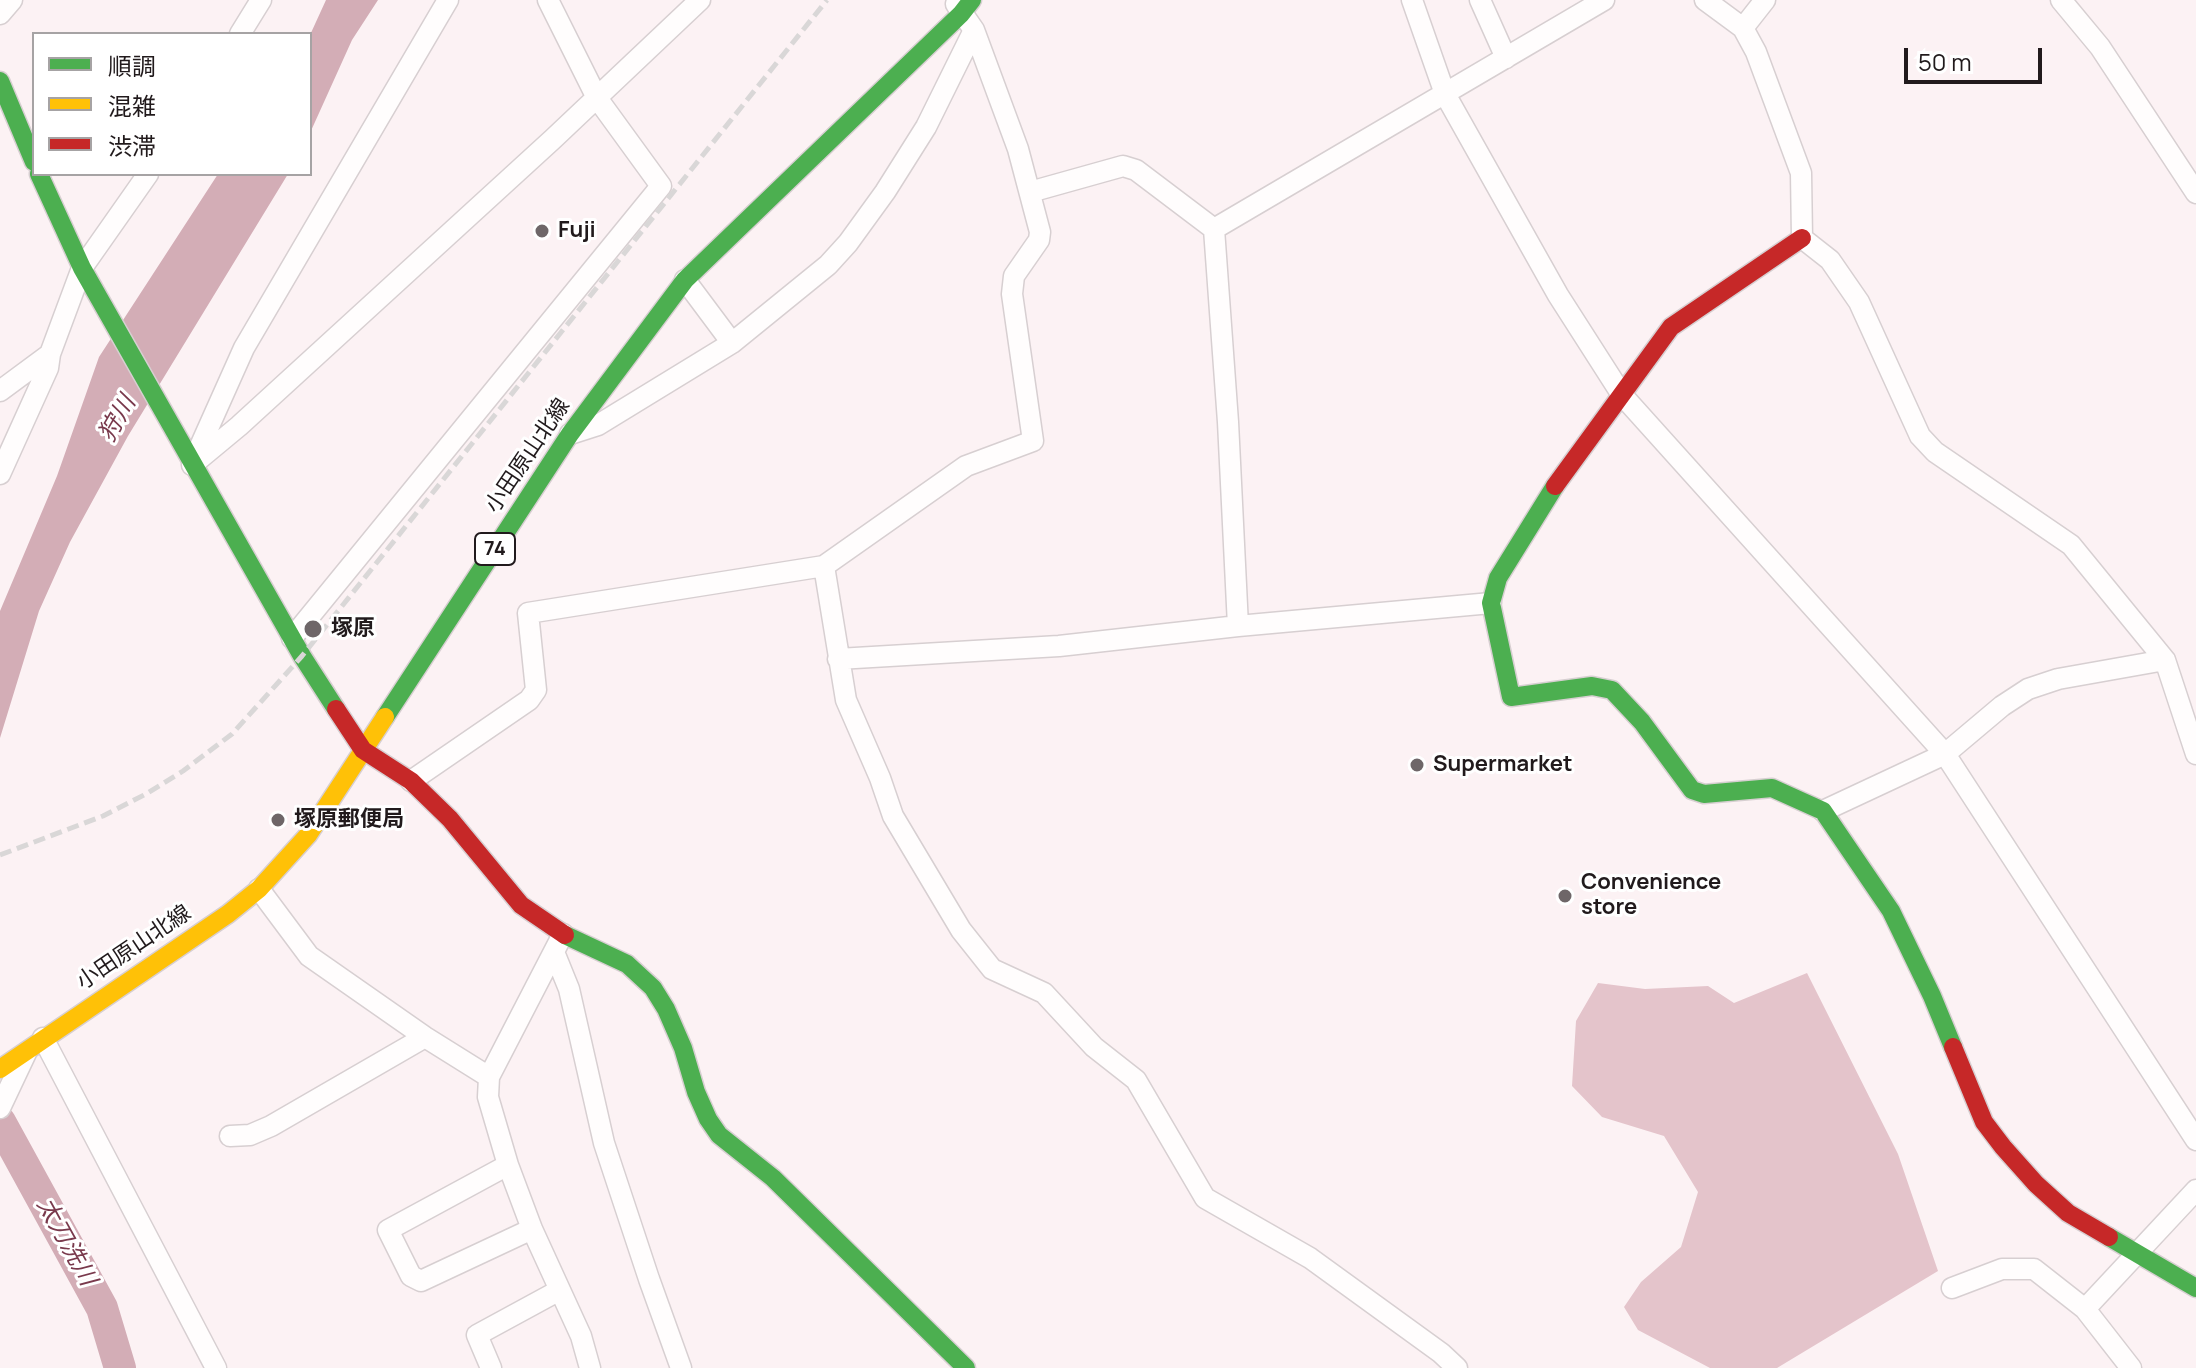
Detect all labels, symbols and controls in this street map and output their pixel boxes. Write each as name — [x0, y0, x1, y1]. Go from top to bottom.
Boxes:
legend — [32, 32, 312, 176]
scale bar — [1908, 32, 2046, 82]
text: 50 m — [1918, 45, 1972, 78]
text: 順調 — [108, 49, 156, 82]
text: 混雑 — [108, 89, 156, 122]
text: 渋滞 — [108, 129, 156, 162]
place label: Fuji — [558, 218, 596, 244]
marker: Fuji — [533, 222, 551, 240]
water label: 狩川 — [94, 391, 142, 447]
street label: 小田原山北線 — [480, 394, 576, 518]
road number: 74 — [475, 533, 515, 565]
place label: 塚原 — [331, 616, 375, 642]
marker: 塚原 — [302, 618, 324, 640]
place label: Supermarket — [1433, 752, 1572, 778]
marker: Supermarket — [1408, 756, 1426, 774]
place label: 塚原郵便局 — [294, 807, 404, 833]
marker: 塚原郵便局 — [269, 811, 287, 829]
place label: Convenience store — [1581, 870, 1721, 922]
marker: Convenience store — [1556, 887, 1574, 905]
street label: 小田原山北線 — [72, 900, 196, 996]
water label: 太刀洗川 — [30, 1193, 102, 1291]

